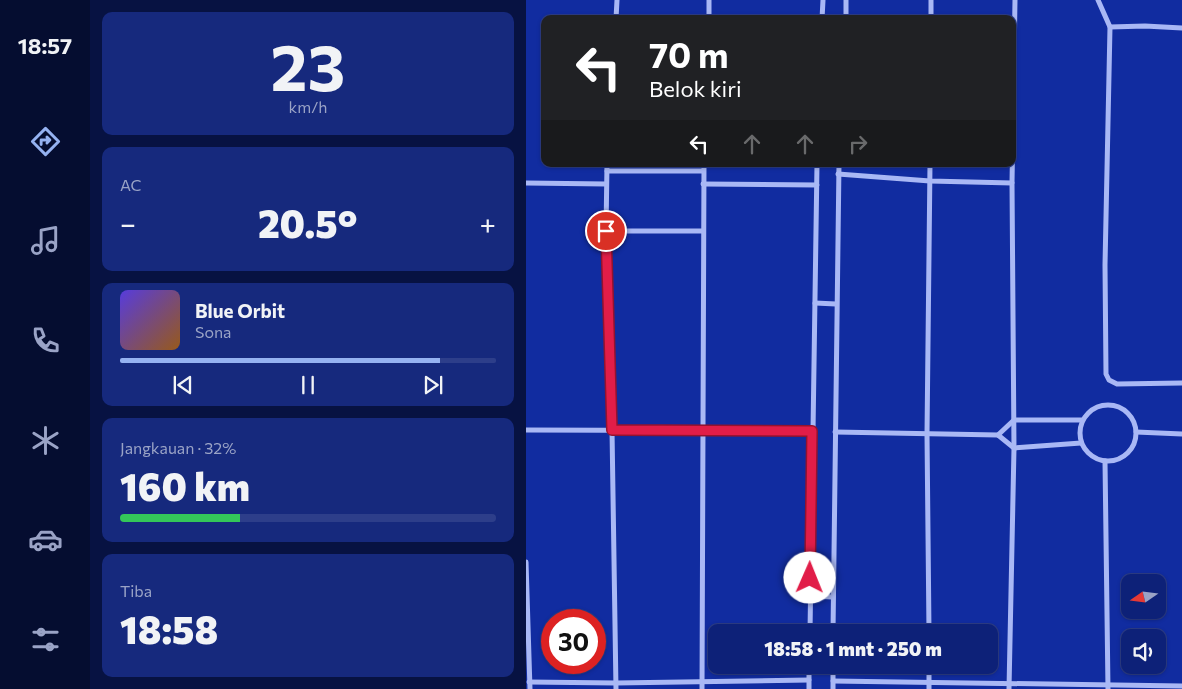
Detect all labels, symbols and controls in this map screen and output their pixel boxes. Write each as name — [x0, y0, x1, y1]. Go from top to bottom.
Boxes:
text: 23 — [271, 25, 345, 104]
text: 18:57 — [18, 32, 72, 59]
text: 70 m — [649, 32, 729, 75]
icon: left — [566, 35, 631, 100]
text: Belok kiri — [649, 75, 742, 102]
text: km/h — [289, 97, 327, 116]
icon: directions — [28, 124, 63, 159]
icon: left — [685, 130, 713, 158]
icon: ahead — [738, 130, 766, 158]
icon: ahead — [791, 130, 819, 158]
icon: right — [844, 130, 872, 158]
text: AC — [120, 175, 142, 194]
text: 20.5° — [258, 199, 358, 246]
text: − — [120, 206, 136, 240]
text: + — [480, 206, 496, 240]
pin — [585, 210, 627, 252]
icon: arrive — [592, 217, 620, 245]
icon: music — [28, 223, 63, 258]
text: Blue Orbit — [195, 299, 285, 322]
text: Sona — [195, 322, 231, 341]
icon: phone — [28, 323, 63, 358]
icon: previous — [169, 371, 197, 399]
icon: pause — [294, 371, 322, 399]
icon: next — [419, 371, 447, 399]
icon: climate — [28, 423, 63, 458]
text: Jangkauan · 32% — [120, 438, 236, 457]
text: 160 km — [120, 462, 250, 509]
icon: car — [28, 522, 63, 557]
position arrow — [783, 551, 835, 603]
north arrow — [1121, 574, 1166, 619]
map controls — [1121, 574, 1166, 674]
text: Tiba — [120, 581, 152, 600]
text: 18:58 — [120, 605, 218, 652]
speed limit sign: 30 — [541, 609, 606, 674]
icon: filters — [28, 622, 63, 657]
button: sound — [1121, 629, 1166, 674]
text: 18:58 · 1 mnt · 250 m — [764, 637, 942, 660]

